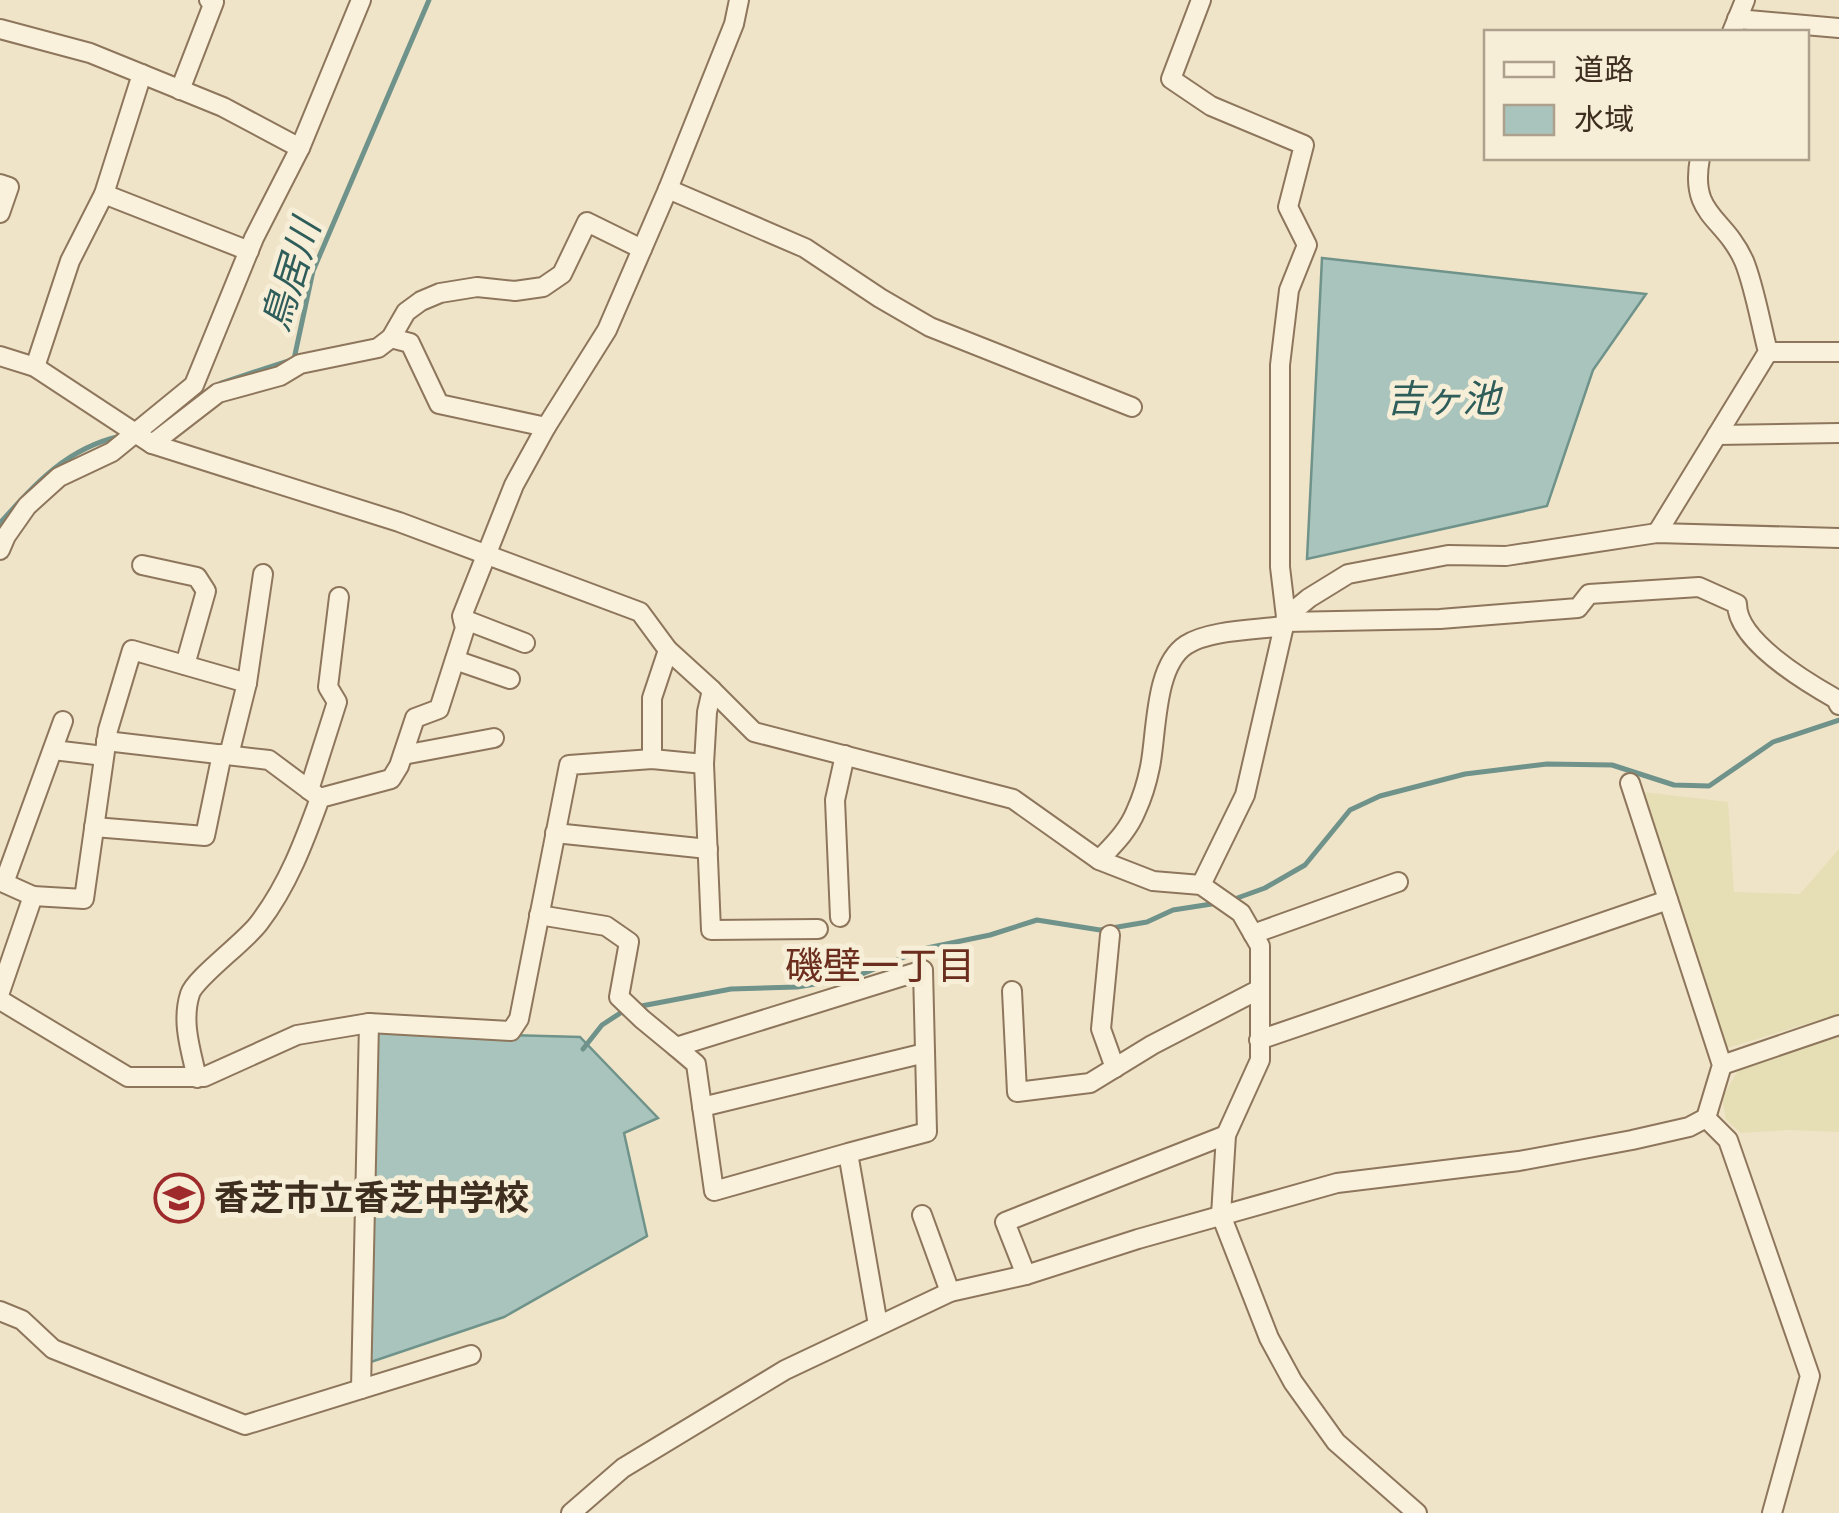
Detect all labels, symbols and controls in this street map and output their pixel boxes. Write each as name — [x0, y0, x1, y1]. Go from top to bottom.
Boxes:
legend — [1484, 30, 1809, 160]
text: 道路 — [1574, 49, 1634, 90]
text: 水域 — [1574, 99, 1634, 140]
water label: 鳥居川 — [249, 209, 334, 337]
water label: 吉ヶ池 — [1386, 373, 1504, 425]
district label: 磯壁一丁目 — [785, 940, 975, 992]
school or university icon: 香芝市立香芝中学校 — [153, 1172, 205, 1224]
place label: 香芝市立香芝中学校 — [214, 1174, 529, 1222]

